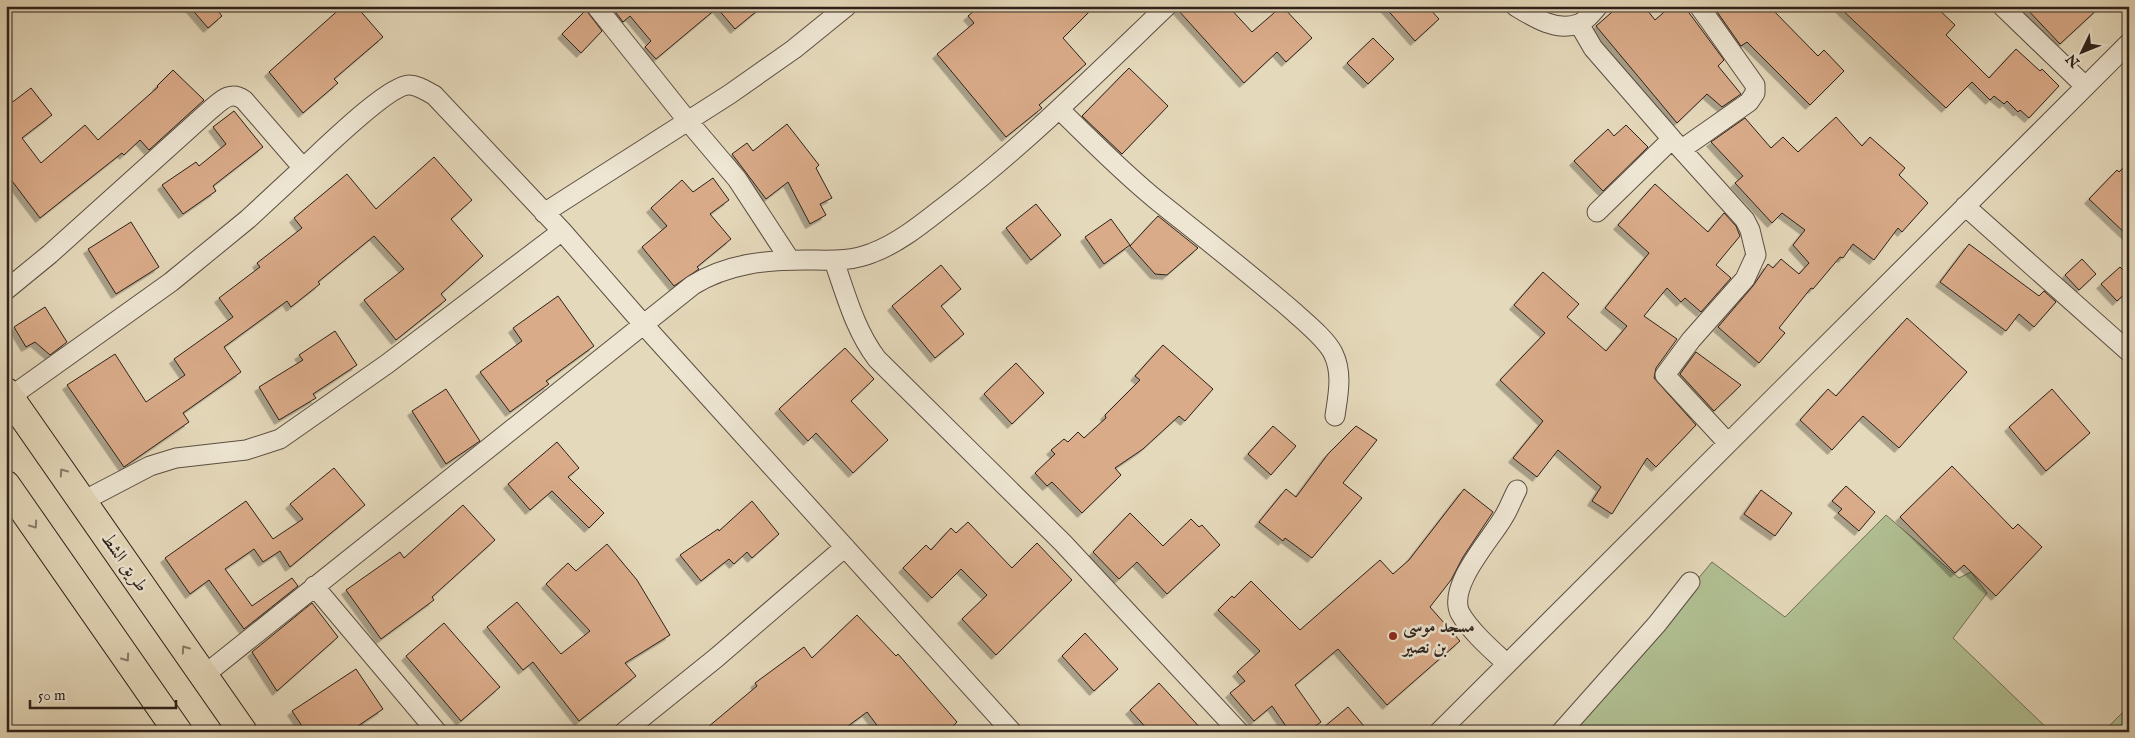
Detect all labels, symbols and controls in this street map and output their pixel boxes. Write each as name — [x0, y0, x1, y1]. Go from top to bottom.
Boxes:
north arrow — [2058, 28, 2108, 78]
text: N — [2063, 50, 2085, 71]
one-way arrow — [60, 468, 69, 478]
one-way arrow — [28, 519, 37, 529]
street label: طريق الشط — [95, 529, 153, 597]
place label: مسجد موسى بن نصير — [1401, 616, 1475, 660]
marker: مسجد موسى بن نصير — [1387, 630, 1399, 642]
one-way arrow — [182, 645, 191, 655]
one-way arrow — [120, 653, 129, 662]
scale bar — [30, 678, 176, 710]
text: 50 m — [38, 686, 66, 705]

